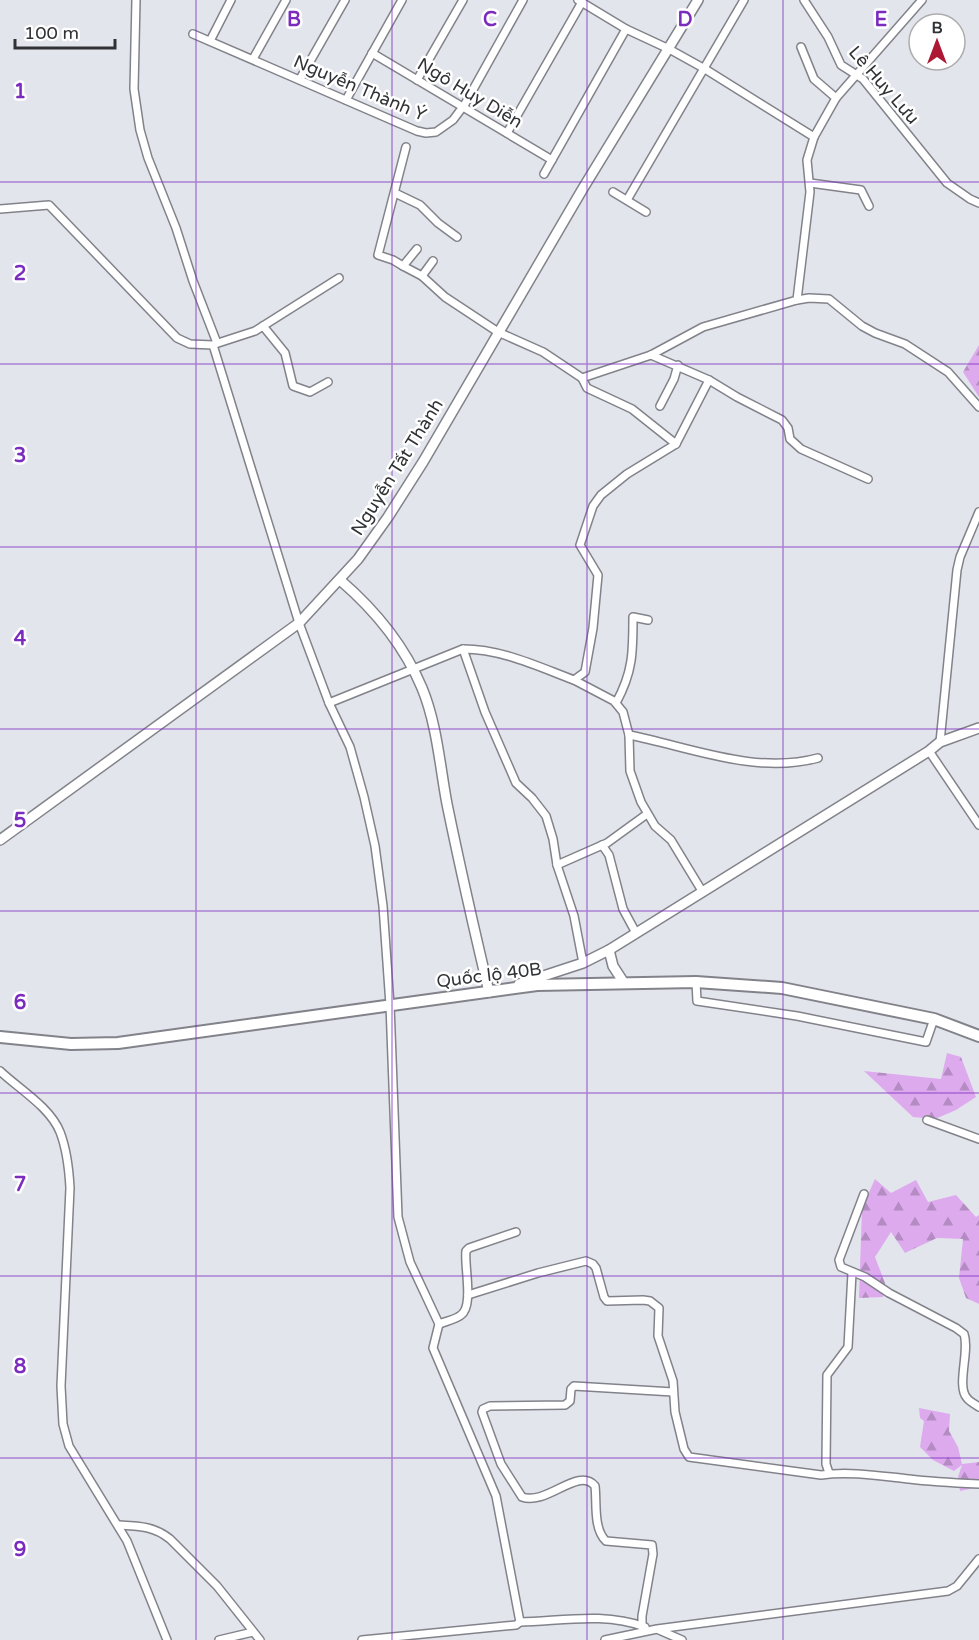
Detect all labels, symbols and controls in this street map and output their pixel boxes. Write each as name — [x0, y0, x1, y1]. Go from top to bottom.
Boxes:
text: B — [287, 8, 301, 32]
text: C — [483, 8, 497, 32]
text: D — [677, 8, 693, 32]
text: E — [875, 8, 888, 32]
scale bar — [15, 12, 116, 50]
north arrow — [907, 12, 967, 72]
text: B — [931, 18, 943, 38]
text: 100 m — [24, 22, 79, 44]
street label: Lê Huy Lưu — [844, 41, 924, 129]
street label: Nguyễn Thành Ý — [290, 50, 430, 126]
street label: Ngô Huy Diễn — [413, 53, 527, 133]
text: 1 — [14, 80, 26, 104]
text: 2 — [14, 262, 26, 286]
street label: Nguyễn Tất Thành — [346, 395, 448, 539]
text: 3 — [14, 444, 26, 468]
text: 4 — [14, 627, 27, 651]
text: 5 — [14, 809, 26, 833]
street label: Quốc lộ 40B — [435, 958, 543, 992]
text: 6 — [14, 991, 26, 1015]
text: 7 — [14, 1173, 26, 1197]
text: 8 — [14, 1355, 26, 1379]
text: 9 — [14, 1538, 26, 1562]

